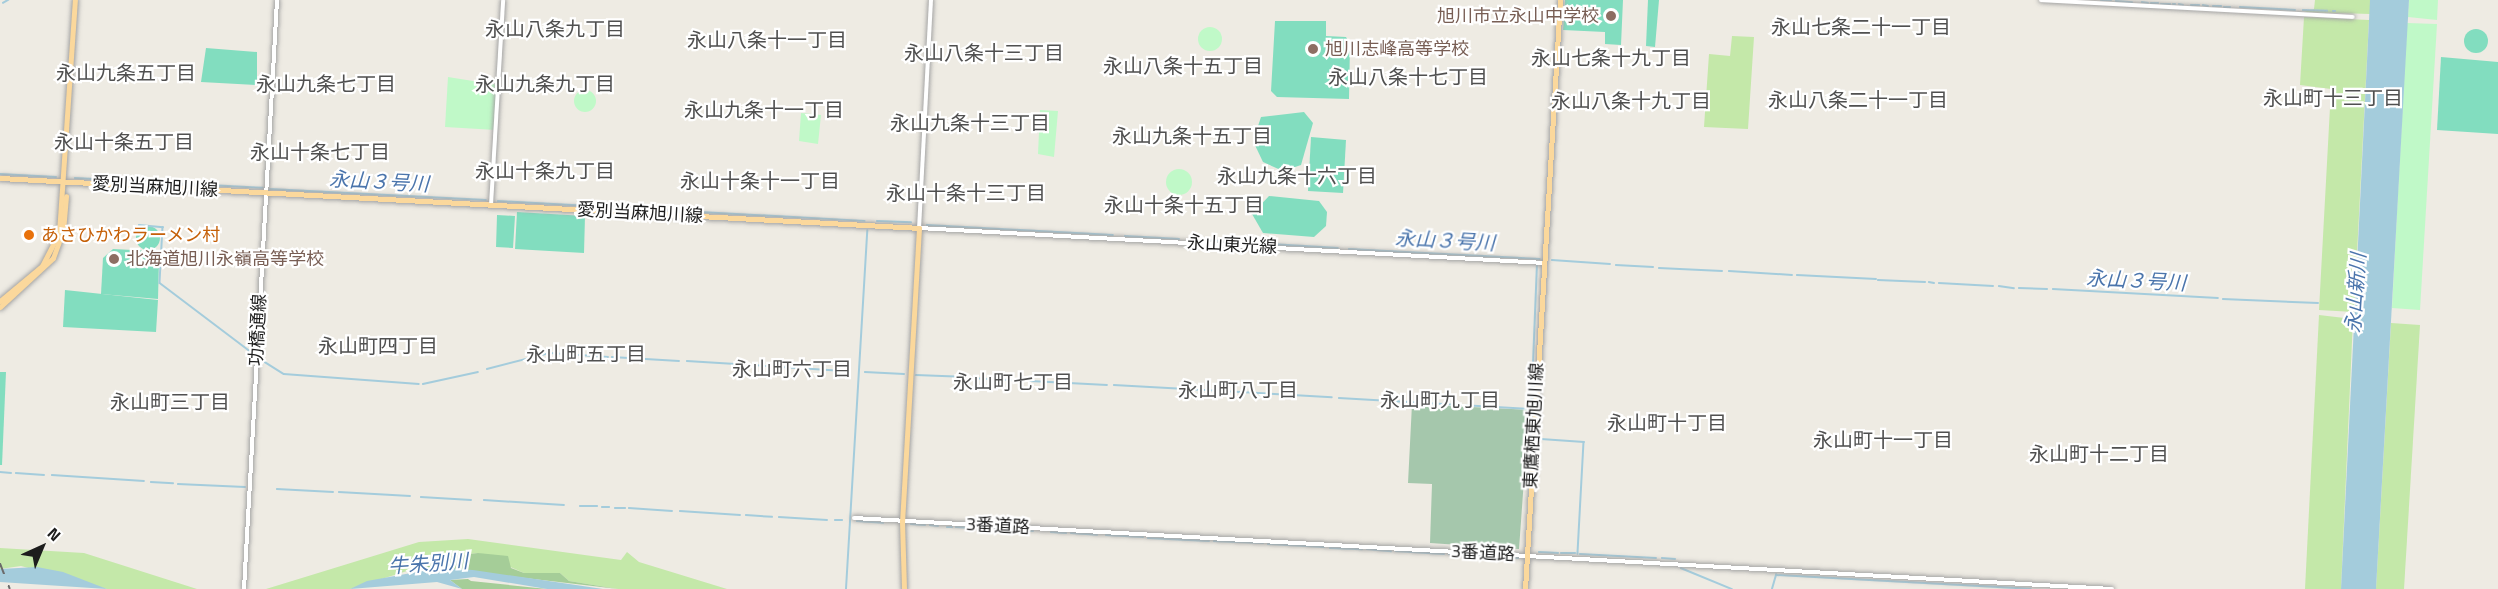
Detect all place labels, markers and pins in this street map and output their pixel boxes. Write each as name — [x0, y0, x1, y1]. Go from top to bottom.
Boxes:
place label: 旭川市立永山中学校 — [1437, 5, 1599, 27]
marker: 旭川市立永山中学校 — [1604, 9, 1618, 23]
place label: 旭川志峰高等学校 — [1325, 38, 1469, 60]
marker: 旭川志峰高等学校 — [1306, 42, 1320, 56]
place label: あさひかわラーメン村 — [41, 224, 221, 246]
marker: あさひかわラーメン村 — [22, 228, 36, 242]
place label: 北海道旭川永嶺高等学校 — [126, 248, 324, 270]
marker: 北海道旭川永嶺高等学校 — [107, 252, 121, 266]

